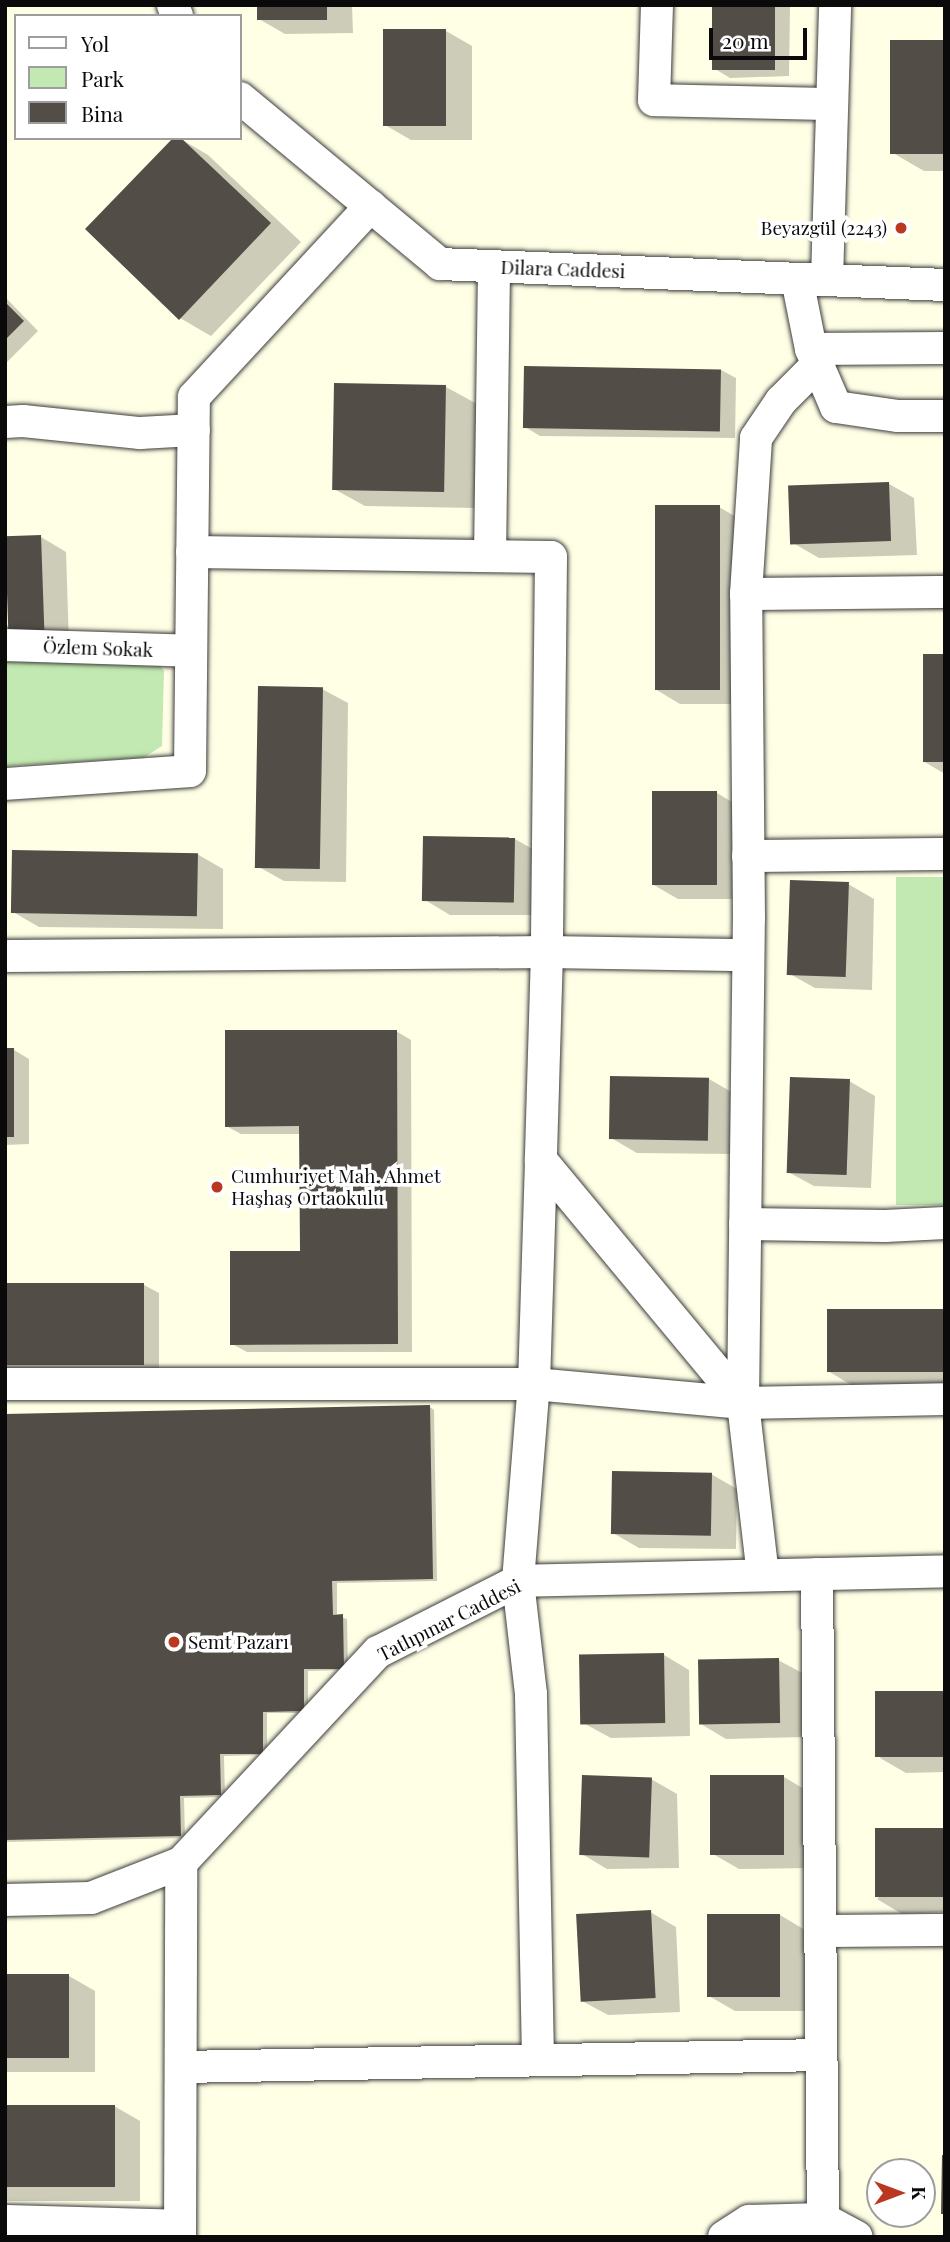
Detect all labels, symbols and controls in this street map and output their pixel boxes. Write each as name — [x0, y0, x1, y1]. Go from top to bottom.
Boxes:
legend — [14, 14, 242, 140]
scale bar — [712, 14, 810, 58]
text: 20 m — [722, 26, 769, 54]
text: Yol — [81, 29, 109, 57]
text: Park — [81, 64, 124, 92]
text: Bina — [81, 99, 123, 127]
place label: Beyazgül (2243) — [761, 217, 887, 239]
marker: Beyazgül (2243) — [893, 220, 909, 236]
street label: Dilara Caddesi — [500, 255, 626, 283]
street label: Özlem Sokak — [43, 635, 153, 661]
place label: Cumhuriyet Mah. Ahmet Haşhaş Ortaokulu — [231, 1165, 442, 1209]
marker: Cumhuriyet Mah. Ahmet Haşhaş Ortaokulu — [209, 1179, 225, 1195]
street label: Tatlıpınar Caddesi — [374, 1574, 524, 1666]
place label: Semt Pazarı — [188, 1631, 289, 1653]
marker: Semt Pazarı — [166, 1634, 182, 1650]
north arrow — [866, 2158, 936, 2228]
text: K — [907, 2186, 933, 2200]

